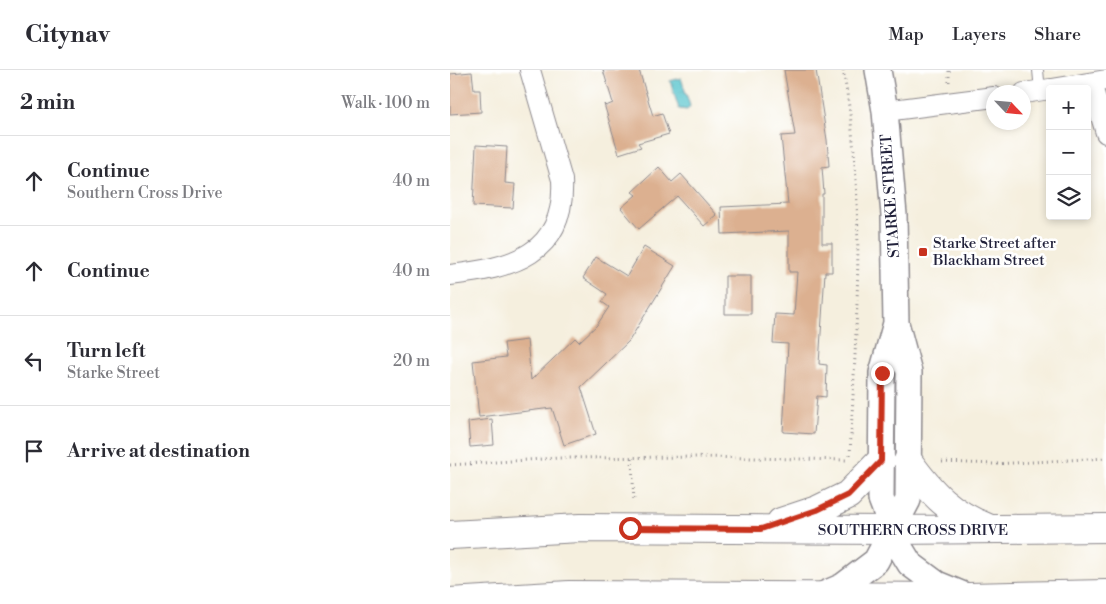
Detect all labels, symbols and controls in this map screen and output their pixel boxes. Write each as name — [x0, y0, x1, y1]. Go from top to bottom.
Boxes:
text: Citynav — [25, 20, 110, 50]
text: Map — [889, 23, 924, 46]
text: Layers — [952, 23, 1006, 46]
text: Share — [1034, 23, 1081, 46]
north arrow — [986, 85, 1031, 130]
map controls — [1046, 85, 1091, 220]
button: + — [1046, 85, 1091, 130]
text: 2 min — [20, 90, 75, 116]
text: Walk · 100 m — [341, 93, 430, 113]
button: − — [1046, 130, 1091, 175]
street label: STARKE STREET — [877, 133, 904, 259]
text: Continue — [67, 159, 150, 183]
icon: ahead — [20, 167, 48, 195]
text: 40 m — [393, 171, 430, 191]
button: layers — [1046, 175, 1091, 220]
text: Southern Cross Drive — [67, 183, 223, 203]
place label: Starke Street after Blackham Street — [932, 234, 1057, 270]
marker: Starke Street after Blackham Street — [917, 246, 929, 258]
icon: ahead — [20, 257, 48, 285]
text: Continue — [67, 259, 150, 283]
text: 40 m — [393, 261, 430, 281]
text: Turn left — [67, 339, 146, 363]
icon: left — [20, 347, 48, 375]
text: 20 m — [393, 351, 430, 371]
route end — [871, 362, 894, 385]
text: Starke Street — [67, 363, 160, 383]
icon: arrive — [20, 437, 48, 465]
text: Arrive at destination — [67, 439, 250, 463]
route start — [619, 517, 642, 540]
street label: SOUTHERN CROSS DRIVE — [818, 521, 1008, 540]

